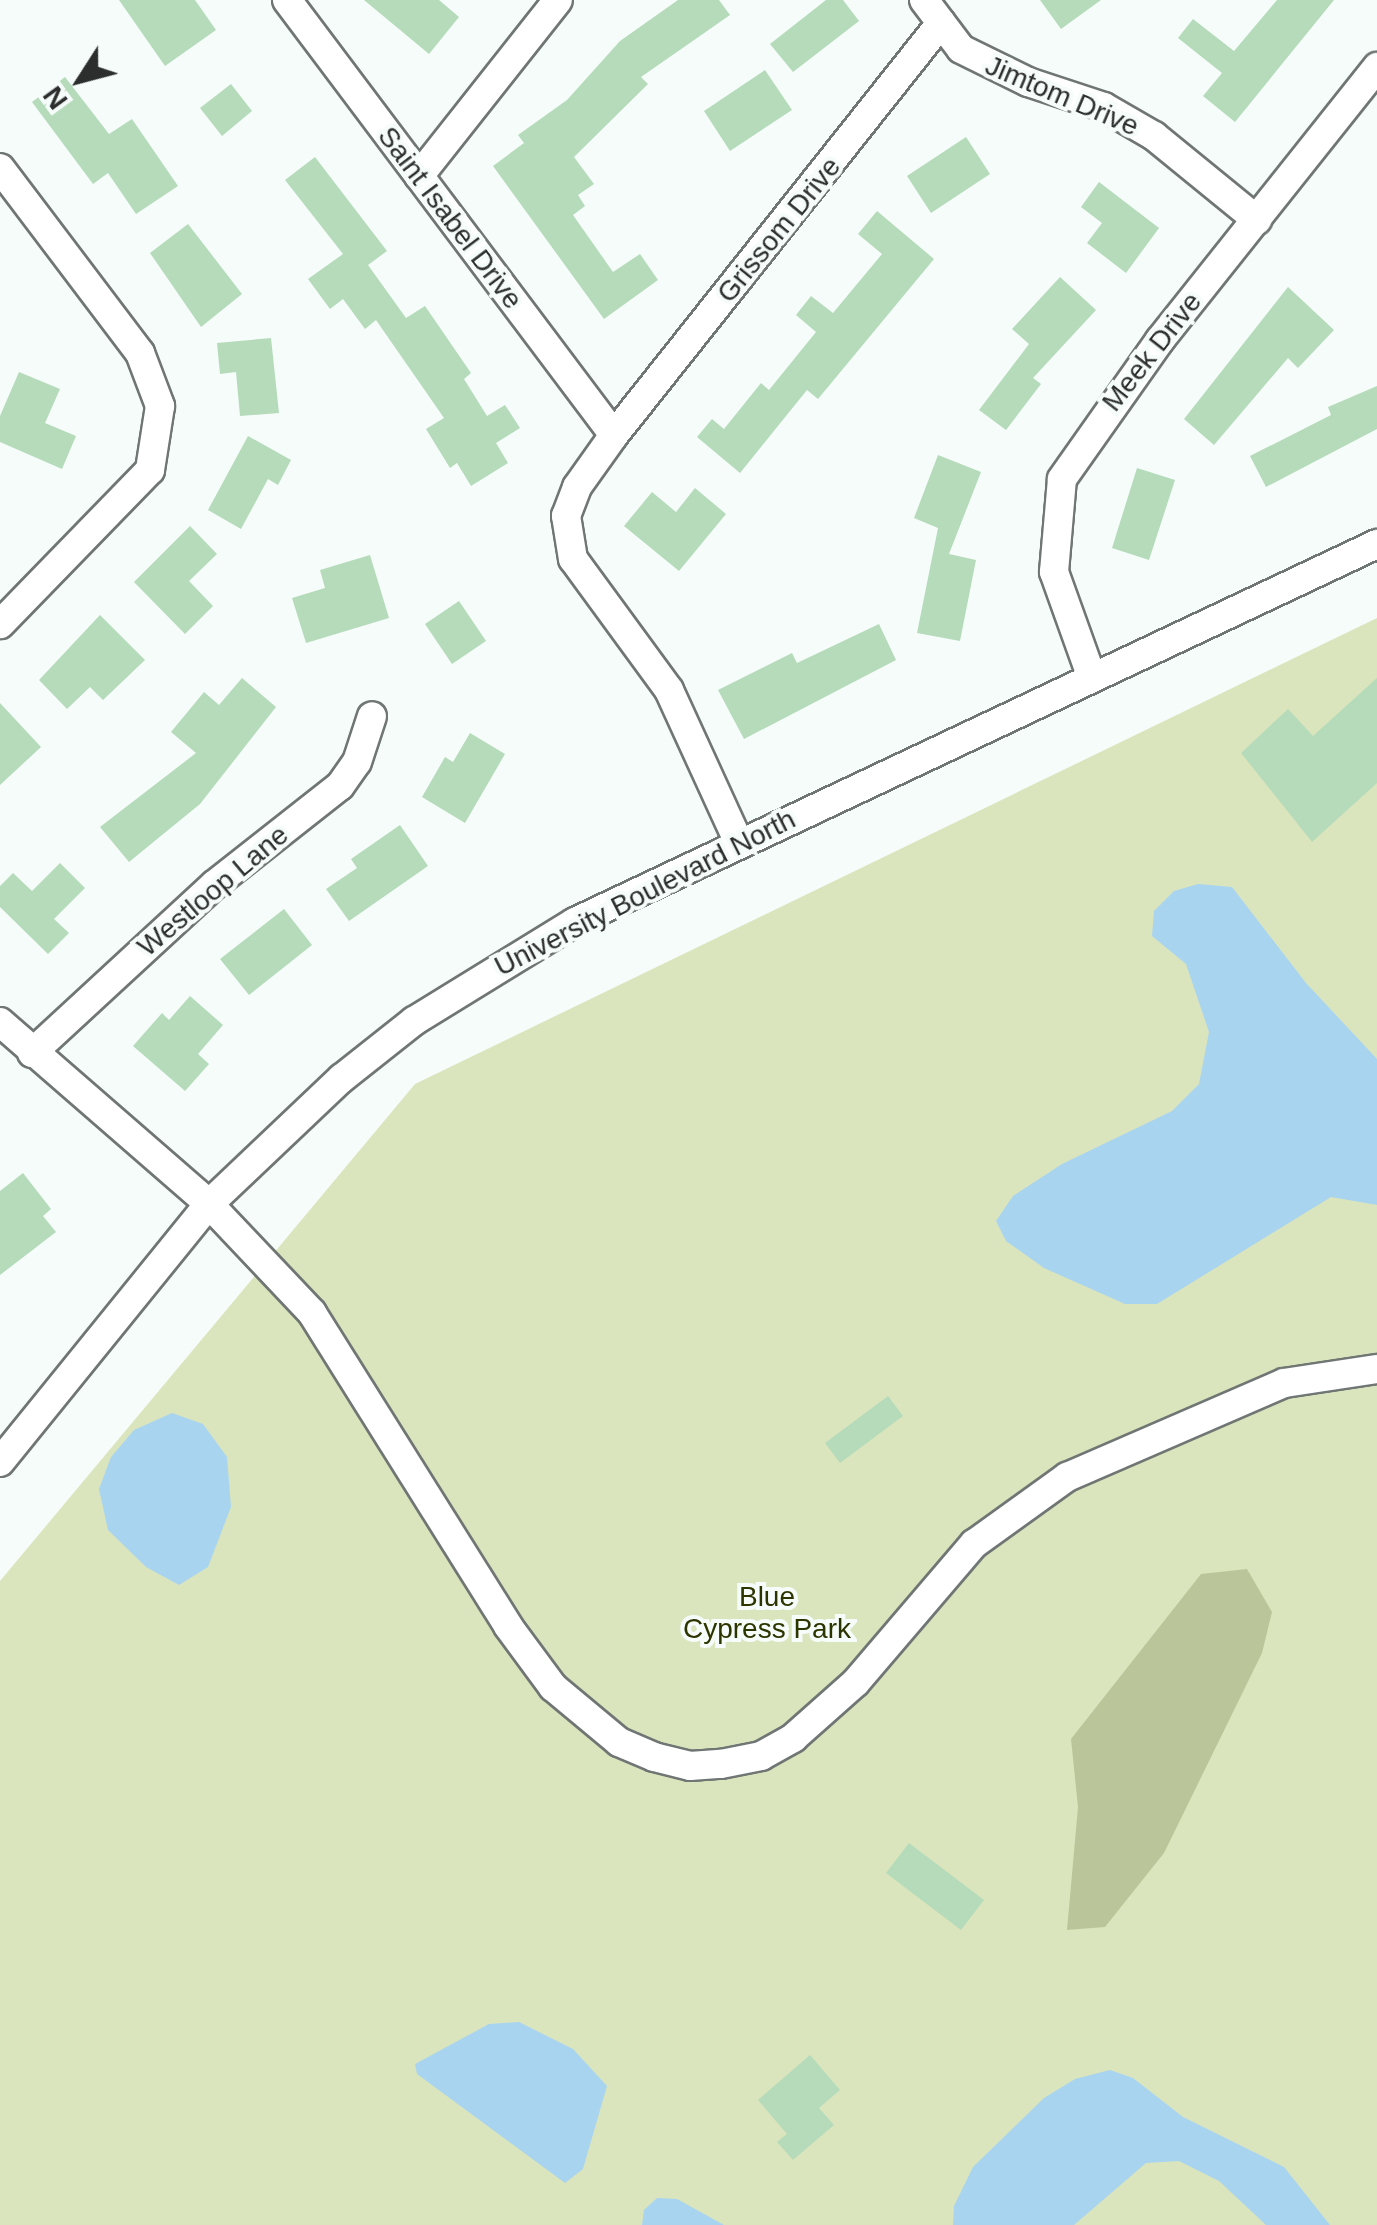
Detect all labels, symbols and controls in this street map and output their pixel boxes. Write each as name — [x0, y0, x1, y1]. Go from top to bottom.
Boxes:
north arrow — [30, 30, 130, 130]
street label: Jimtom Drive — [980, 49, 1144, 143]
text: N — [37, 81, 74, 115]
street label: Saint Isabel Drive — [371, 120, 529, 316]
street label: Grissom Drive — [710, 151, 848, 309]
street label: Meek Drive — [1095, 286, 1209, 418]
street label: University Boulevard North — [489, 802, 801, 984]
street label: Westloop Lane — [131, 818, 295, 964]
park label: Blue Cypress Park — [683, 1580, 851, 1646]

